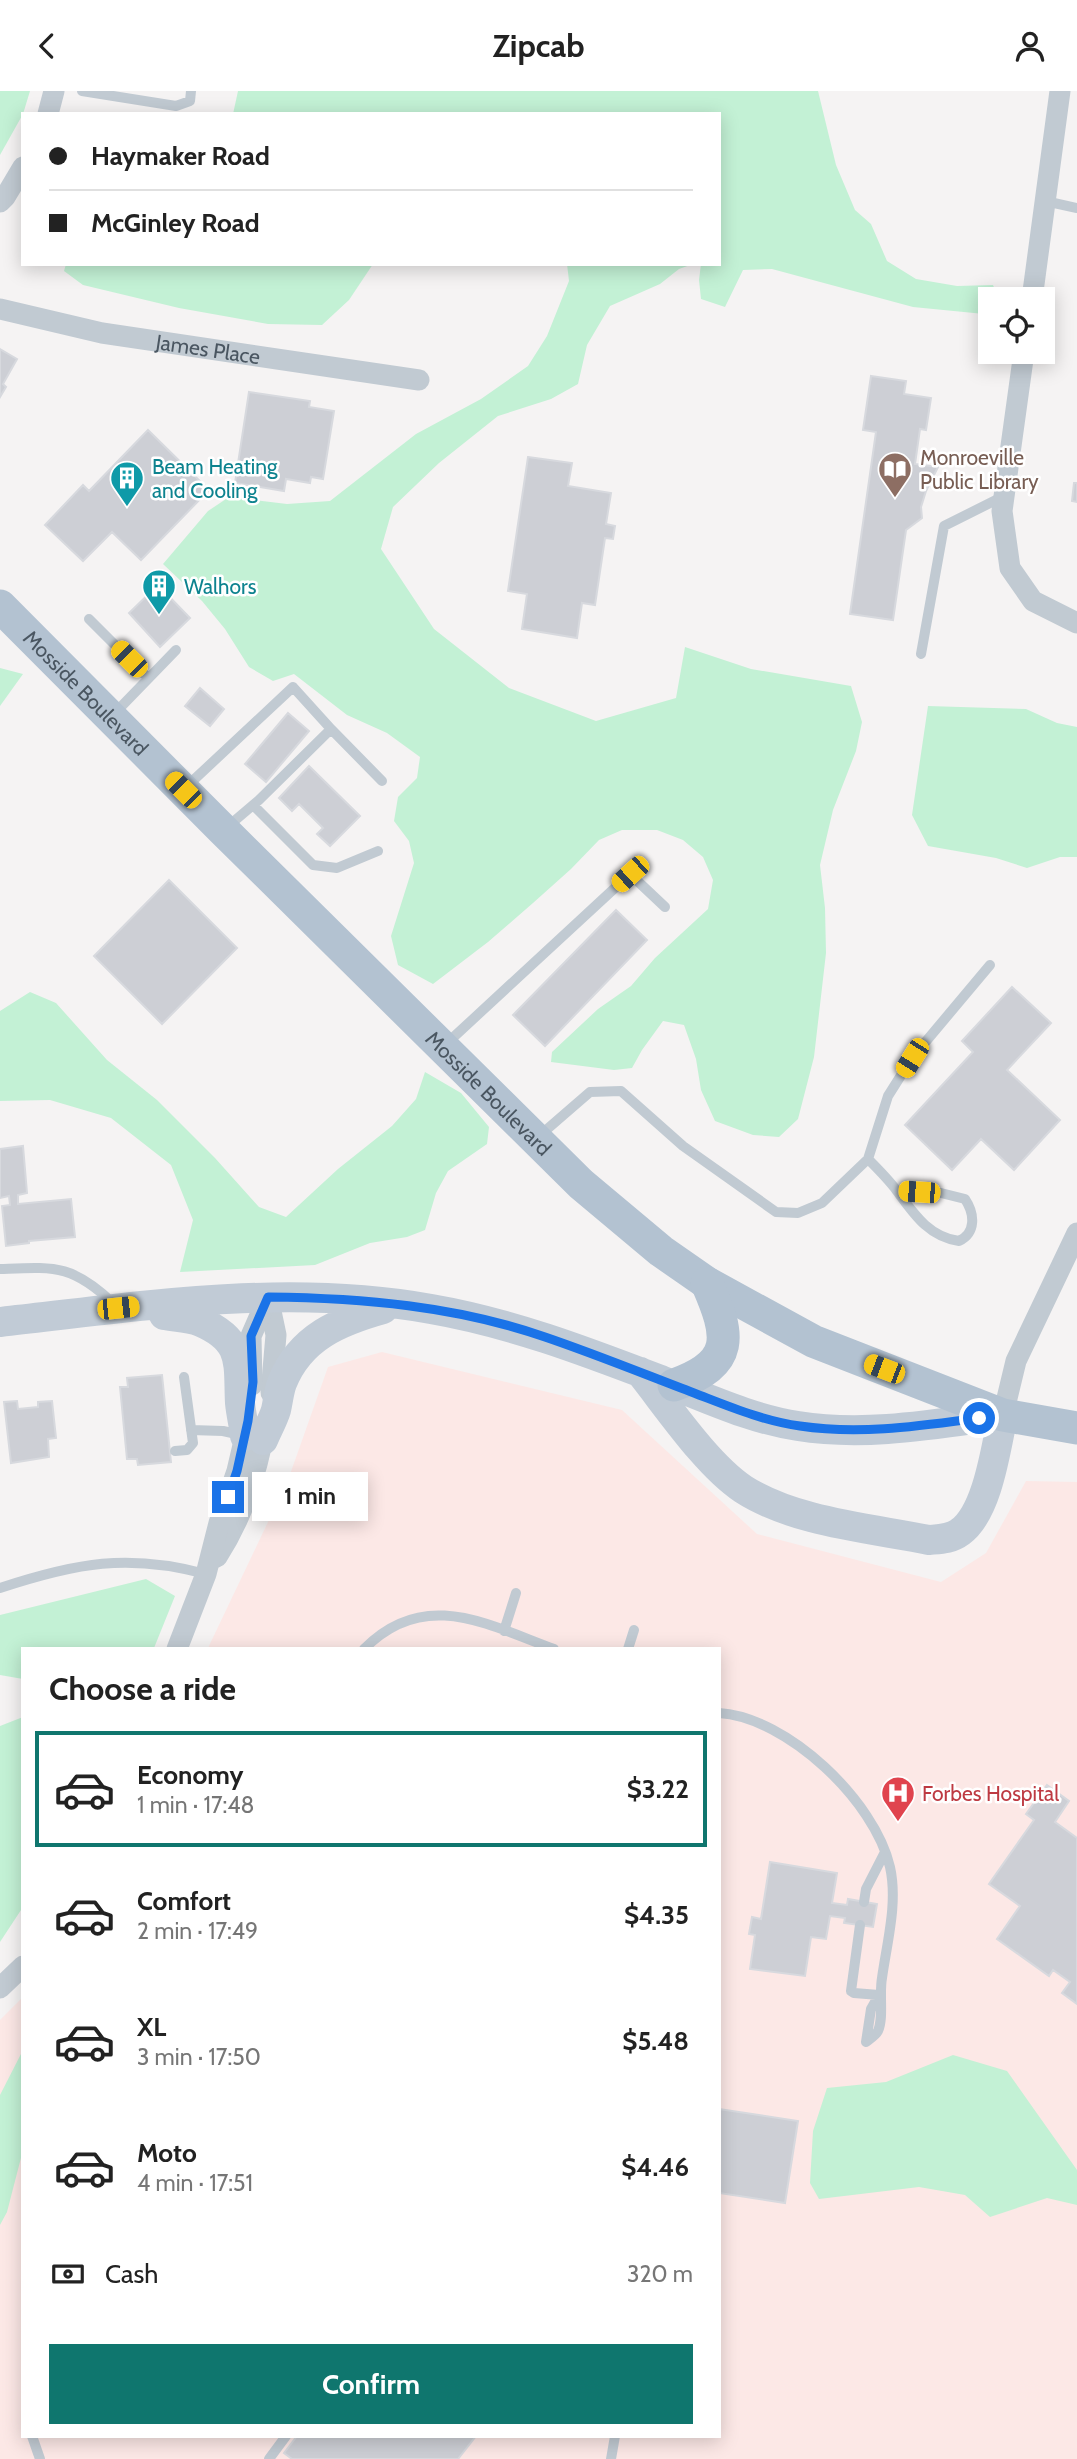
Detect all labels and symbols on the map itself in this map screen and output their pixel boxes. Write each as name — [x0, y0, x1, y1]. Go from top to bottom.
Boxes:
street label: James Place — [153, 329, 262, 369]
place label: Monroeville Public Library — [920, 445, 1039, 494]
library icon: Monroeville Public Library — [876, 450, 914, 499]
place label: Beam Heating and Cooling — [152, 454, 278, 503]
building icon: Beam Heating and Cooling — [108, 459, 146, 508]
building icon: Walhors — [140, 567, 178, 616]
place label: Walhors — [184, 574, 257, 599]
street label: Mosside Boulevard — [19, 625, 154, 760]
car — [107, 637, 152, 681]
car — [161, 768, 206, 812]
car — [608, 852, 653, 896]
street label: Mosside Boulevard — [421, 1026, 557, 1160]
car — [892, 1035, 933, 1081]
car — [898, 1180, 941, 1204]
car — [97, 1295, 140, 1321]
car — [861, 1352, 908, 1386]
route start — [963, 1402, 995, 1434]
callout: 1 min — [252, 1473, 368, 1521]
route end — [212, 1481, 244, 1513]
hospital icon: Forbes Hospital — [879, 1774, 917, 1823]
place label: Forbes Hospital — [922, 1781, 1059, 1806]

